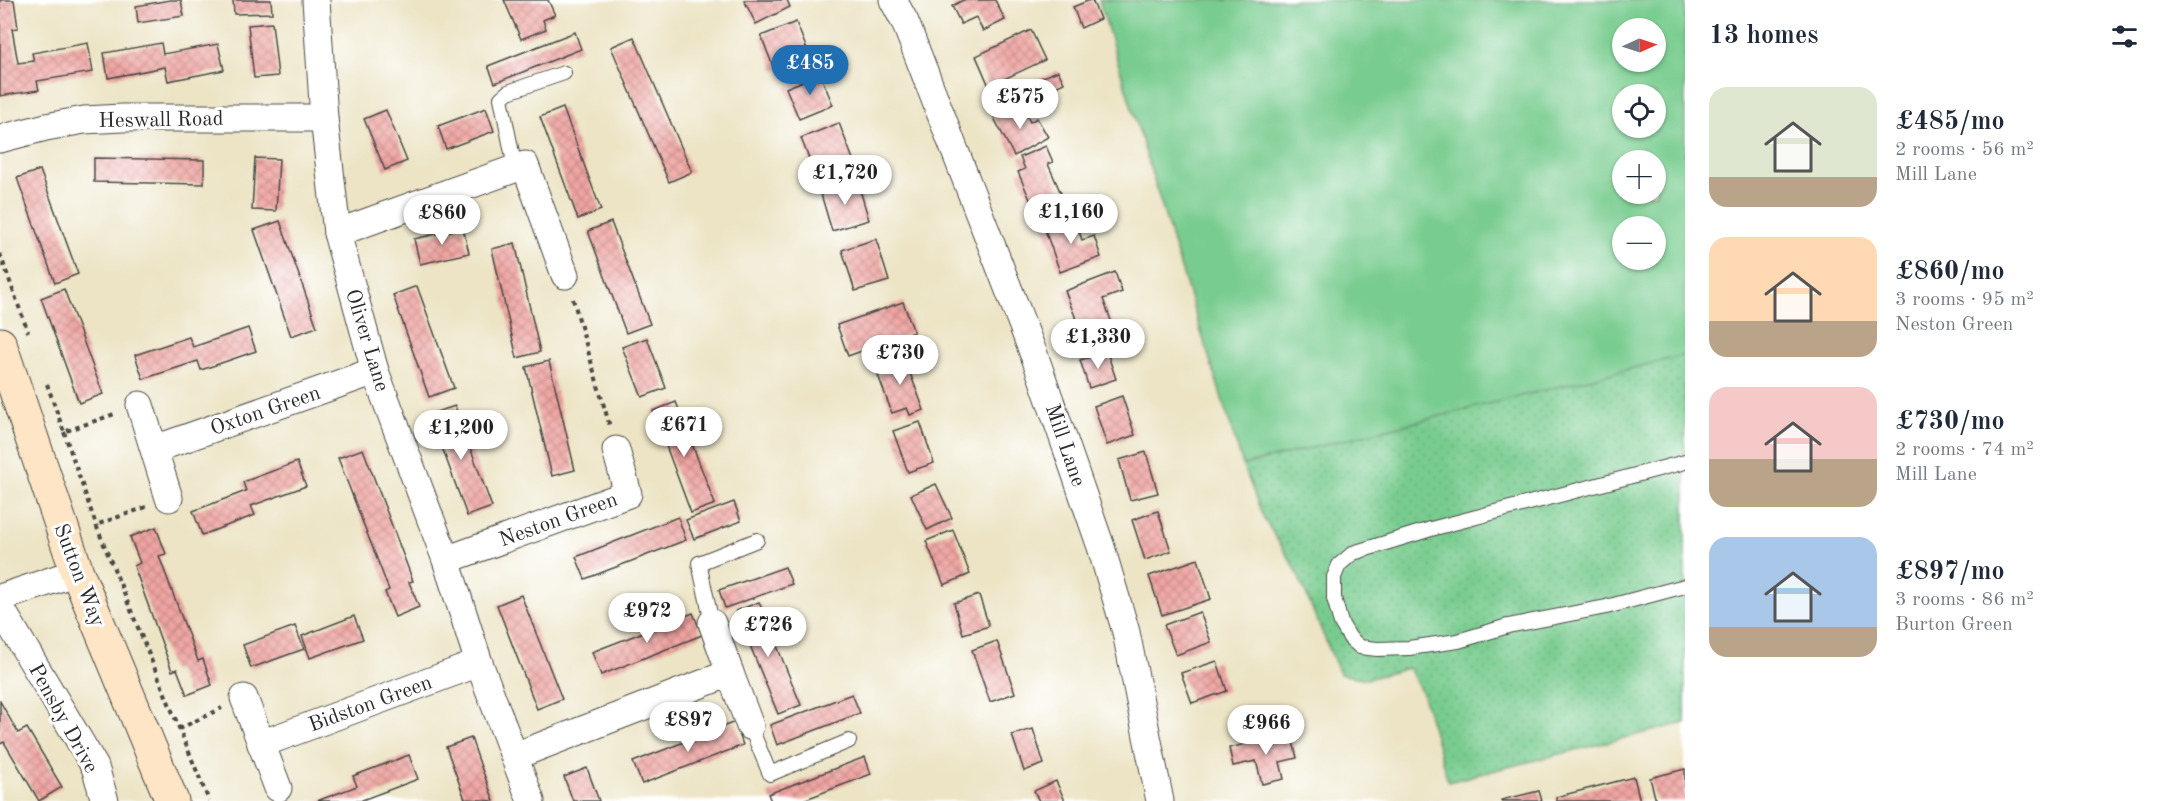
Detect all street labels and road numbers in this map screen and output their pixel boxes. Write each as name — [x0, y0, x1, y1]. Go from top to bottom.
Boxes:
street label: Heswall Road — [98, 109, 224, 132]
street label: Oliver Lane — [341, 287, 392, 394]
street label: Oxton Green — [208, 383, 323, 440]
street label: Mill Lane — [1041, 401, 1088, 490]
street label: Neston Green — [497, 489, 621, 552]
street label: Sutton Way — [49, 521, 108, 630]
street label: Pensby Drive — [24, 660, 101, 777]
street label: Bidston Green — [306, 672, 435, 736]

